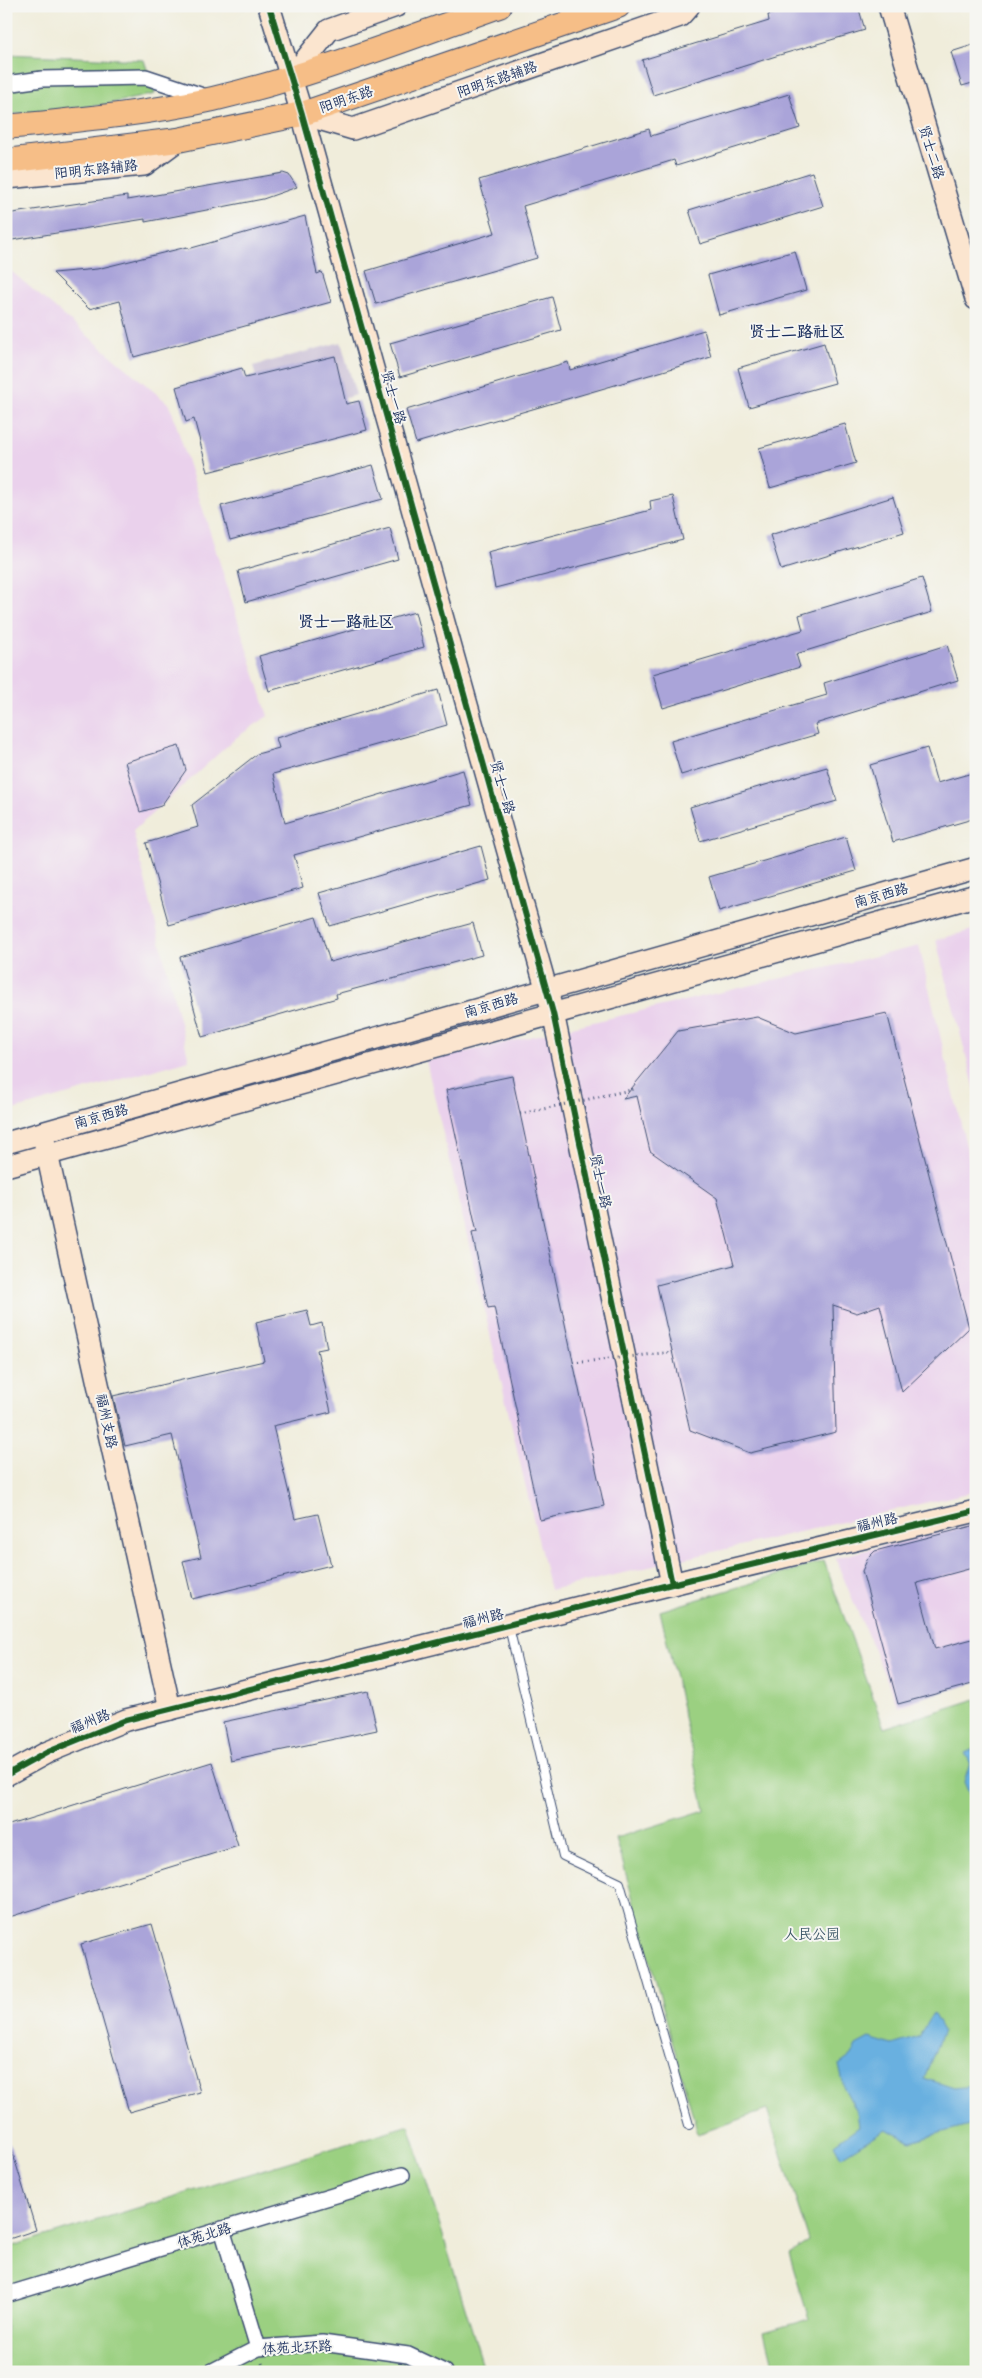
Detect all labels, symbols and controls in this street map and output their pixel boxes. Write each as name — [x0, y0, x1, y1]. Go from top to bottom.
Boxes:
street label: 阳明东路辅路 — [454, 57, 540, 101]
street label: 阳明东路 — [317, 81, 375, 117]
street label: 贤士二路 — [915, 123, 949, 181]
street label: 阳明东路辅路 — [53, 156, 139, 182]
district label: 贤士二路社区 — [749, 321, 845, 342]
street label: 贤士一路 — [378, 368, 410, 426]
district label: 贤士一路社区 — [298, 611, 394, 632]
street label: 贤士一路 — [487, 758, 519, 816]
street label: 南京西路 — [852, 879, 910, 911]
street label: 南京西路 — [462, 989, 520, 1021]
street label: 南京西路 — [72, 1100, 130, 1132]
street label: 贤士一路 — [586, 1152, 616, 1210]
street label: 福州支路 — [92, 1392, 122, 1450]
street label: 福州路 — [855, 1509, 899, 1535]
street label: 福州路 — [460, 1604, 506, 1632]
street label: 福州路 — [67, 1705, 113, 1737]
park label: 人民公园 — [784, 1925, 840, 1943]
street label: 体苑北路 — [175, 2218, 233, 2252]
street label: 体苑北环路 — [262, 2336, 332, 2358]

